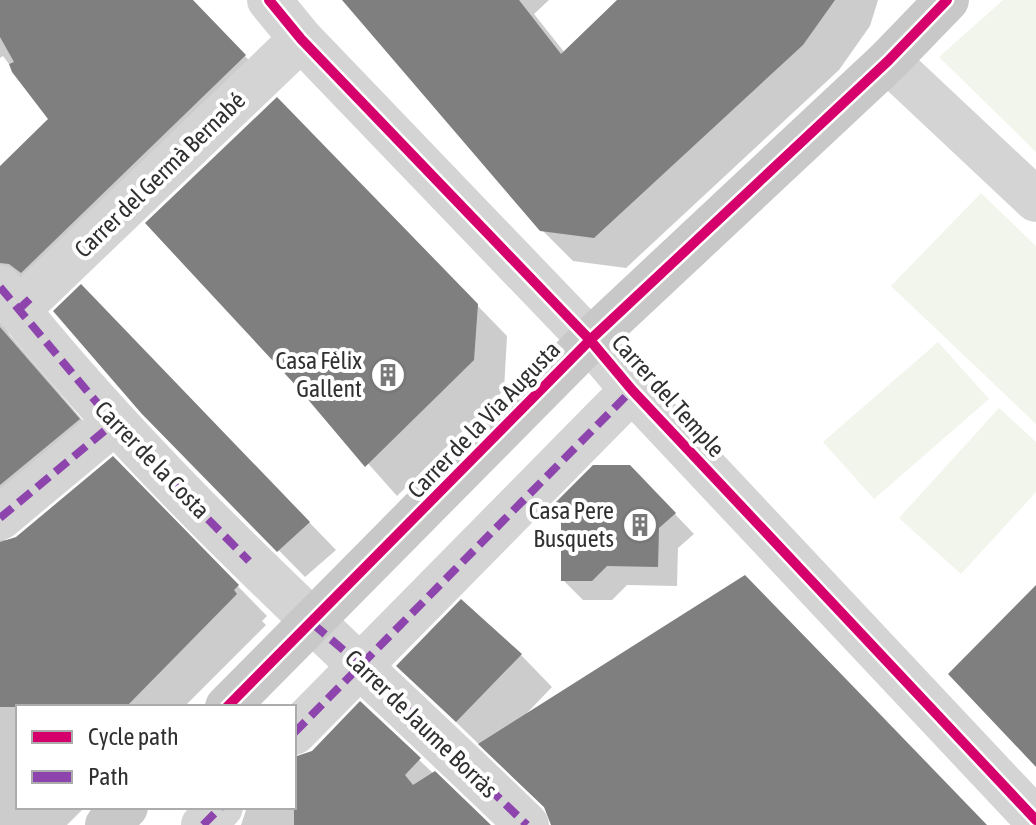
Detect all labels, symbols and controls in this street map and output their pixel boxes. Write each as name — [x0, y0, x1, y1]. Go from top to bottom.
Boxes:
street label: Carrer del Germà Bernabé — [69, 86, 250, 263]
street label: Carrer del Temple — [606, 329, 730, 462]
street label: Carrer de la Via Augusta — [402, 336, 565, 504]
place label: Casa Fèlix Gallent — [275, 347, 362, 402]
building icon: Casa Fèlix Gallent — [369, 356, 407, 394]
street label: Carrer de la Costa — [90, 395, 215, 524]
place label: Casa Pere Busquets — [529, 497, 614, 552]
building icon: Casa Pere Busquets — [621, 506, 659, 544]
street label: Carrer de Jaume Borràs — [340, 644, 503, 803]
legend — [16, 705, 296, 809]
text: Cycle path — [88, 723, 179, 750]
text: Path — [88, 763, 129, 790]

